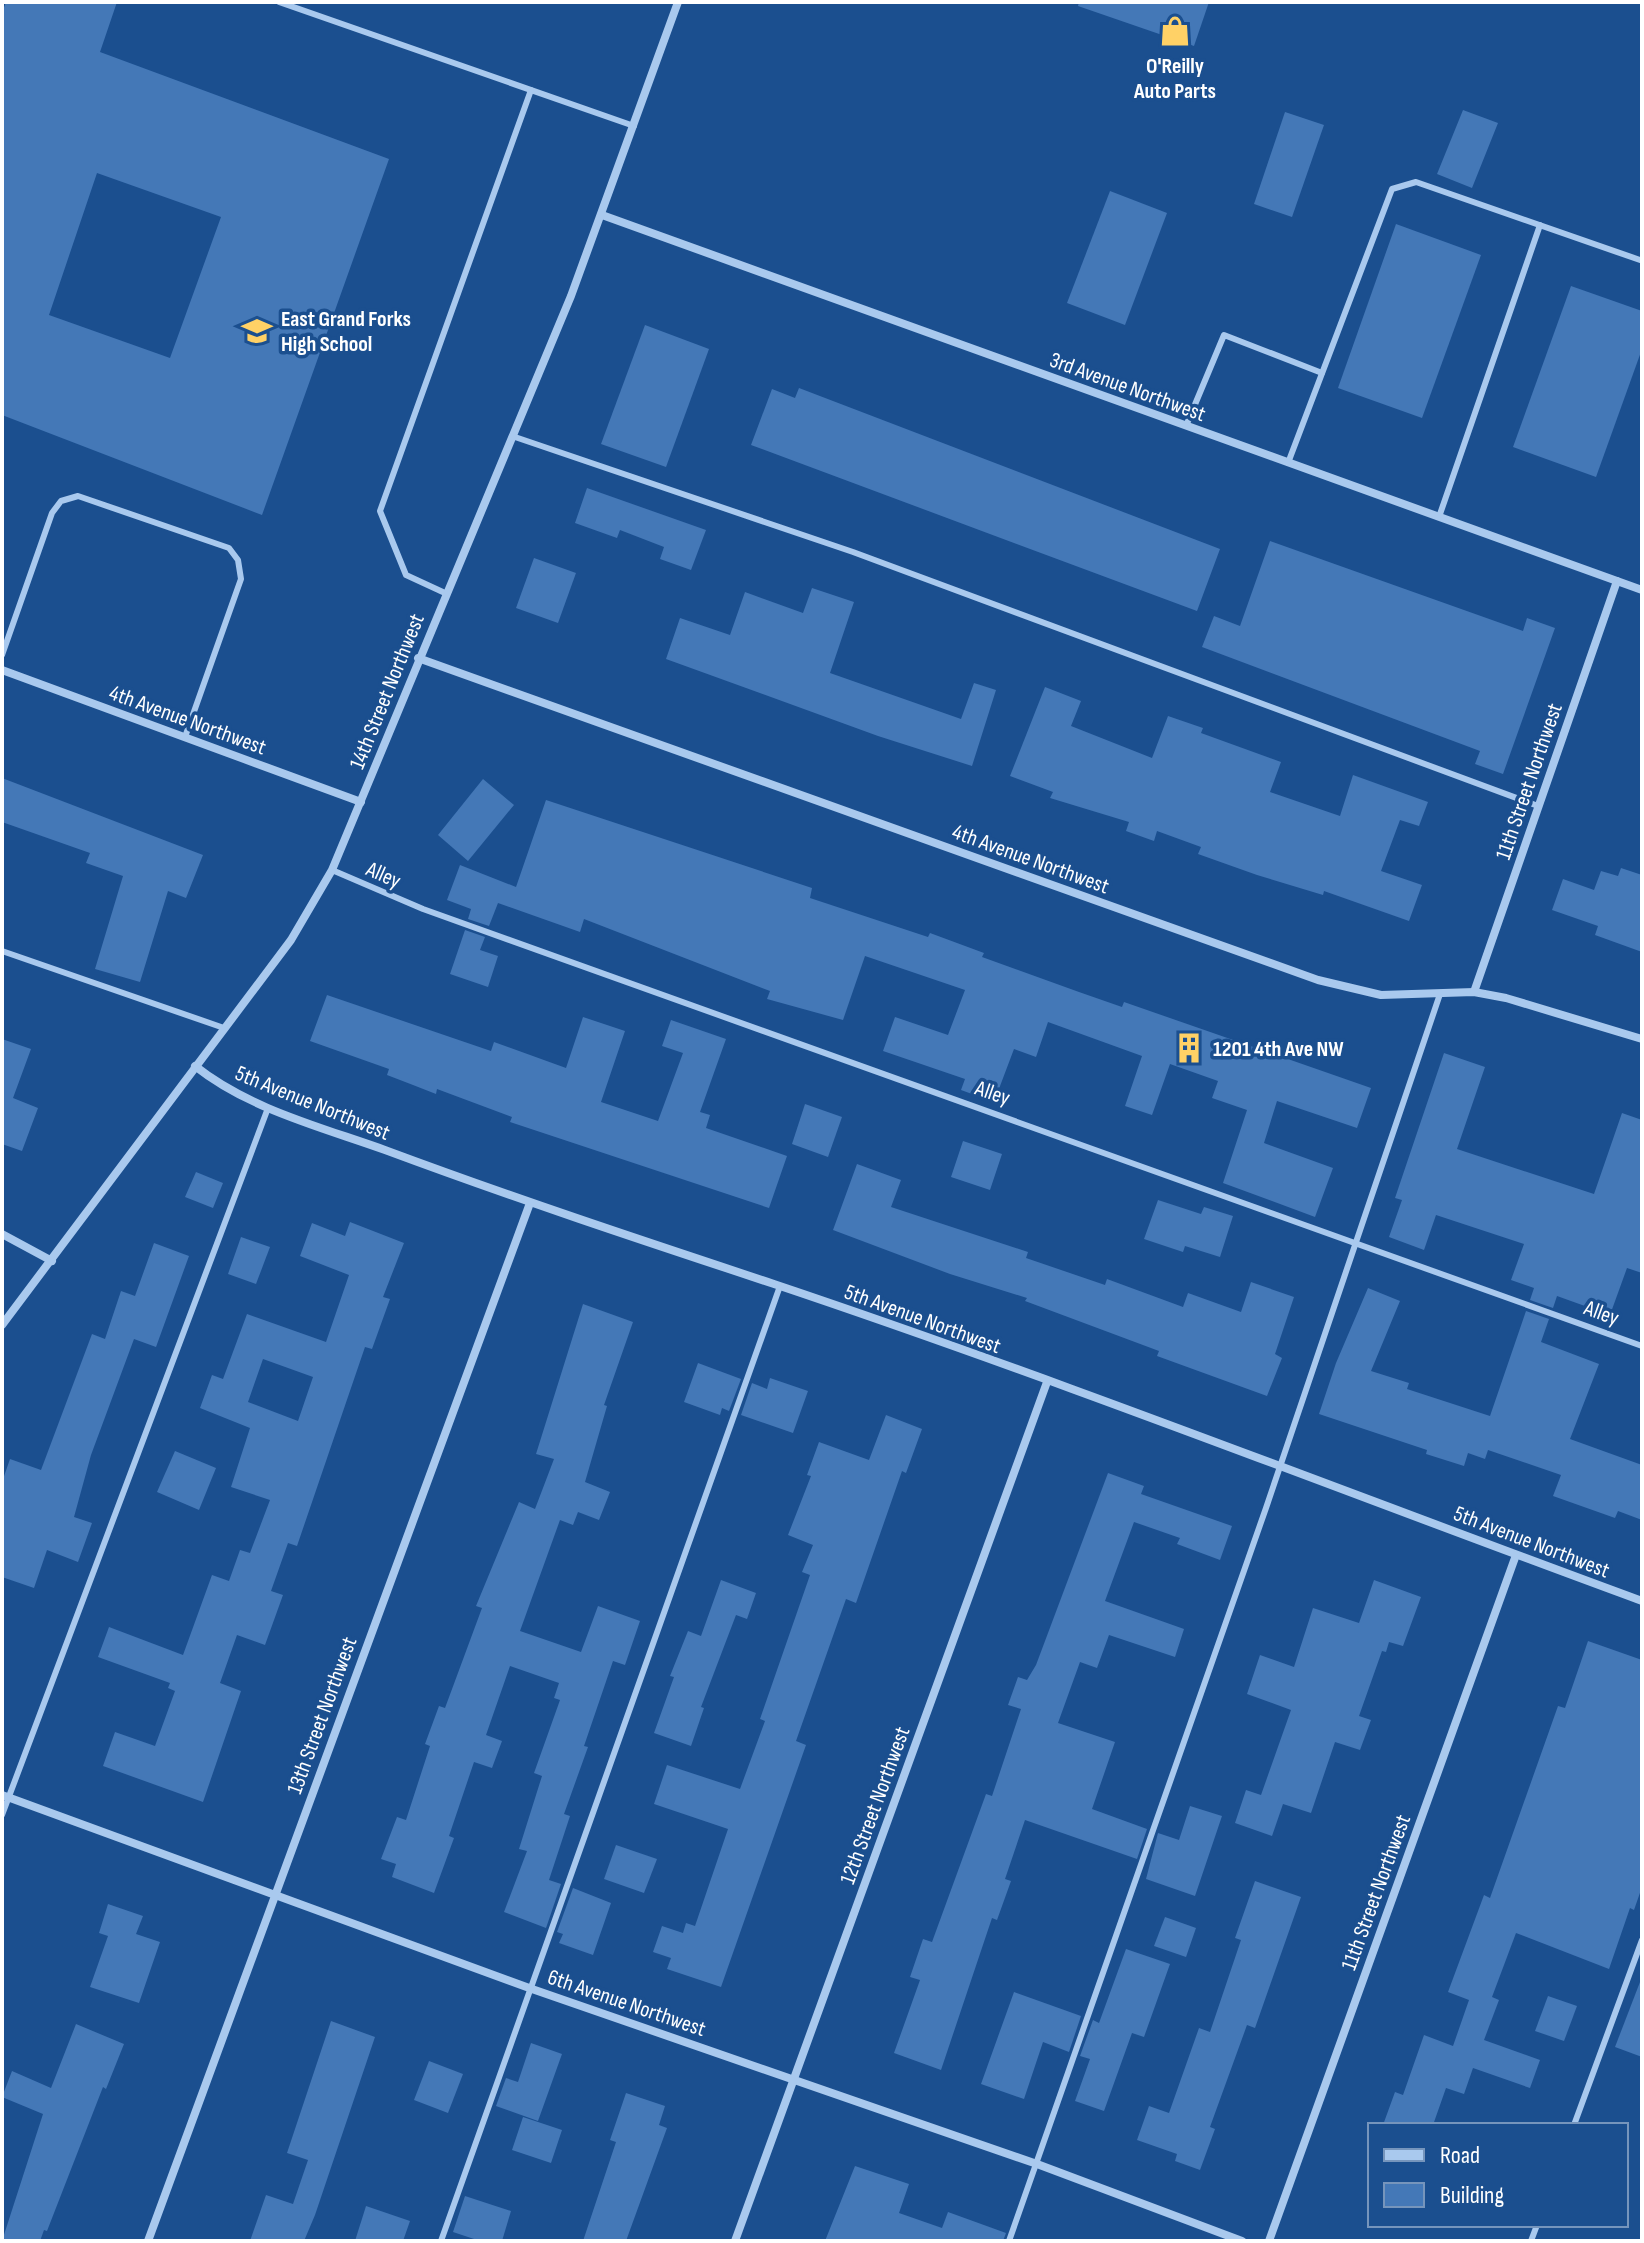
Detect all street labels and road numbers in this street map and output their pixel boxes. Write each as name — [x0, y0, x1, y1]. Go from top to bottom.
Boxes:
street label: 3rd Avenue Northwest — [1046, 347, 1209, 428]
street label: 14th Street Northwest — [344, 610, 431, 773]
street label: 4th Avenue Northwest — [105, 680, 270, 761]
street label: 11th Street Northwest — [1490, 700, 1569, 863]
street label: 4th Avenue Northwest — [948, 819, 1113, 900]
street label: Alley — [361, 855, 405, 895]
street label: 5th Avenue Northwest — [231, 1060, 394, 1147]
street label: Alley — [971, 1075, 1014, 1112]
street label: 5th Avenue Northwest — [841, 1279, 1005, 1360]
street label: Alley — [1579, 1294, 1623, 1332]
street label: 5th Avenue Northwest — [1450, 1500, 1613, 1585]
street label: 13th Street Northwest — [281, 1633, 363, 1798]
street label: 12th Street Northwest — [834, 1723, 916, 1888]
street label: 11th Street Northwest — [1336, 1811, 1417, 1974]
street label: 6th Avenue Northwest — [544, 1964, 709, 2043]

